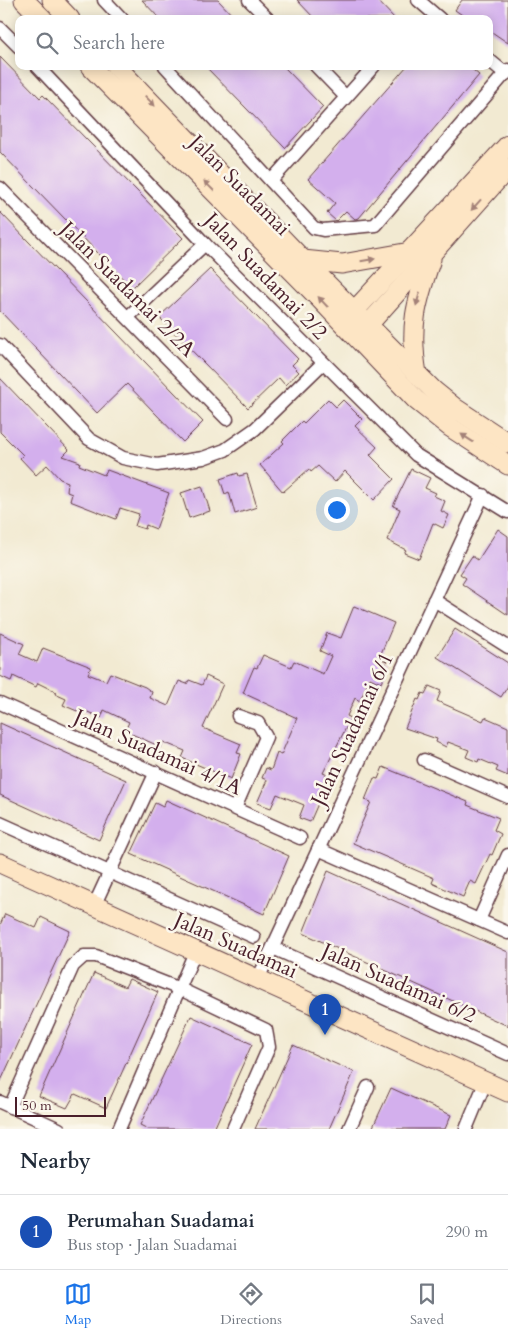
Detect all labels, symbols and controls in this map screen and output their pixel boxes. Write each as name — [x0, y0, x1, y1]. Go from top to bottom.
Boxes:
search box — [15, 15, 493, 70]
icon: search — [33, 29, 61, 57]
text: Search here — [73, 30, 165, 56]
one-way arrow — [144, 95, 156, 107]
street label: Jalan Suadamai — [180, 126, 297, 242]
one-way arrow — [204, 180, 216, 192]
one-way arrow — [470, 199, 482, 211]
street label: Jalan Suadamai 2/2 — [195, 204, 334, 346]
street label: Jalan Suadamai 2/2A — [51, 213, 202, 364]
one-way arrow — [361, 255, 377, 263]
one-way arrow — [414, 292, 422, 307]
one-way arrow — [317, 296, 329, 308]
one-way arrow — [460, 433, 474, 443]
your location — [324, 497, 350, 523]
street label: Jalan Suadamai 6/1 — [303, 648, 401, 813]
street label: Jalan Suadamai 4/1A — [66, 701, 247, 803]
street label: Jalan Suadamai — [167, 904, 302, 986]
street label: Jalan Suadamai 6/2 — [314, 935, 481, 1031]
pin: 1 — [309, 994, 341, 1035]
scale bar — [15, 1094, 106, 1117]
text: 50 m — [22, 1096, 52, 1115]
text: Nearby — [20, 1147, 91, 1176]
text: Perumahan Suadamai — [67, 1208, 255, 1234]
text: 1 — [32, 1221, 40, 1243]
text: 290 m — [446, 1221, 488, 1243]
text: Bus stop · Jalan Suadamai — [67, 1234, 237, 1256]
tab: Map — [64, 1280, 92, 1329]
tab: Directions — [220, 1280, 282, 1329]
tab: Saved — [410, 1280, 444, 1329]

